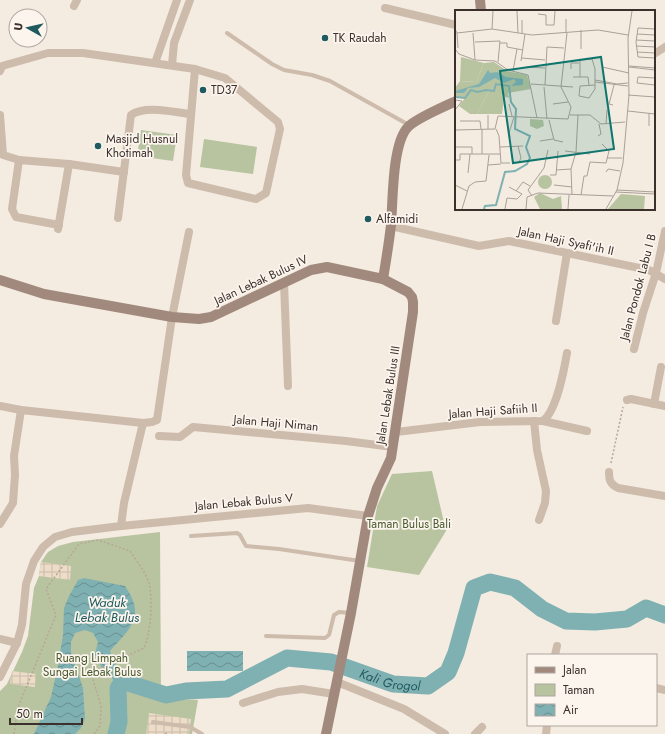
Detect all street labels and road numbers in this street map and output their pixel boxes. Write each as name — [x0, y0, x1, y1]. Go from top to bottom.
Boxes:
street label: Jalan Haji Syafi'ih II — [514, 222, 616, 260]
street label: Jalan Pondok Labu I B — [615, 231, 661, 344]
street label: Jalan Lebak Bulus IV — [209, 250, 311, 310]
street label: Jalan Lebak Bulus III — [371, 344, 405, 448]
street label: Jalan Haji Safiih II — [446, 399, 538, 423]
street label: Jalan Haji Niman — [231, 410, 319, 436]
street label: Jalan Lebak Bulus V — [192, 489, 294, 515]

